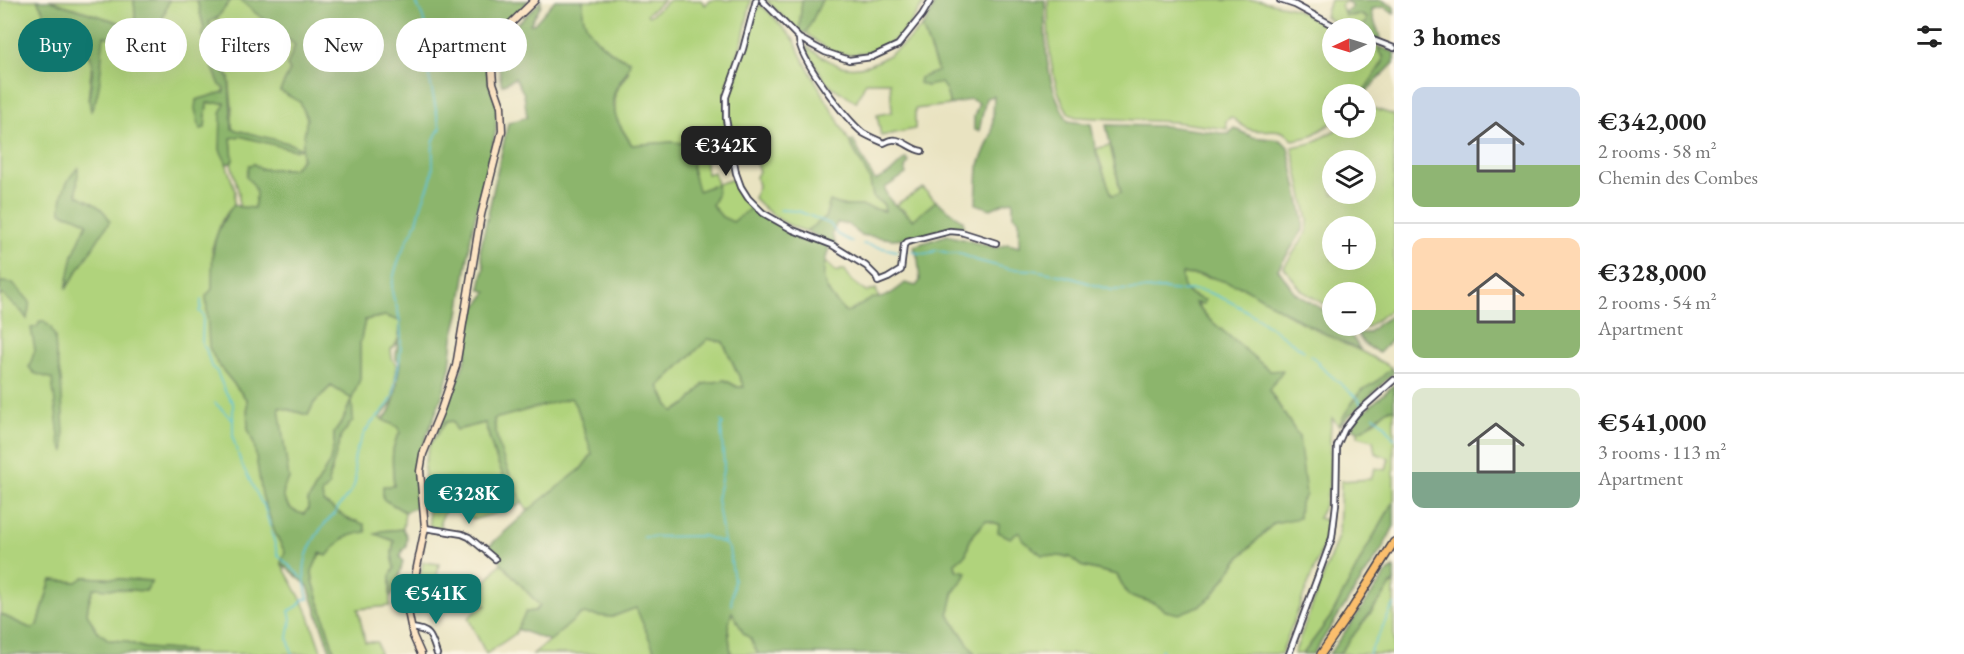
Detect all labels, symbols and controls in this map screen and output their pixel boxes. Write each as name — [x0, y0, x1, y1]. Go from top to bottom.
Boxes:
chip: Buy — [18, 18, 93, 72]
chip: Rent — [105, 18, 187, 72]
chip: Filters — [199, 18, 291, 72]
chip: New — [303, 18, 384, 72]
chip: Apartment — [396, 18, 527, 72]
north arrow — [1322, 18, 1376, 72]
map controls — [1322, 18, 1376, 336]
text: 3 homes — [1412, 19, 1501, 53]
icon: filters — [1913, 20, 1946, 53]
button: locate — [1322, 84, 1376, 138]
text: €342,000 — [1598, 104, 1706, 138]
icon: home — [1460, 111, 1532, 183]
pin: €342K — [684, 126, 768, 177]
text: €342K — [695, 132, 757, 158]
text: 2 rooms · 58 m² — [1598, 138, 1717, 164]
button: layers — [1322, 150, 1376, 204]
text: Chemin des Combes — [1598, 164, 1758, 190]
button: + — [1322, 216, 1376, 270]
text: €328,000 — [1598, 255, 1706, 289]
icon: home — [1460, 262, 1532, 334]
button: − — [1322, 282, 1376, 336]
text: 2 rooms · 54 m² — [1598, 289, 1717, 315]
text: Apartment — [1598, 315, 1683, 341]
text: €541,000 — [1598, 405, 1706, 439]
icon: home — [1460, 412, 1532, 484]
text: 3 rooms · 113 m² — [1598, 439, 1726, 465]
text: Apartment — [1598, 465, 1683, 491]
pin: €328K — [427, 474, 511, 525]
text: €328K — [438, 480, 500, 506]
pin: €541K — [394, 574, 478, 625]
text: €541K — [405, 580, 467, 606]

